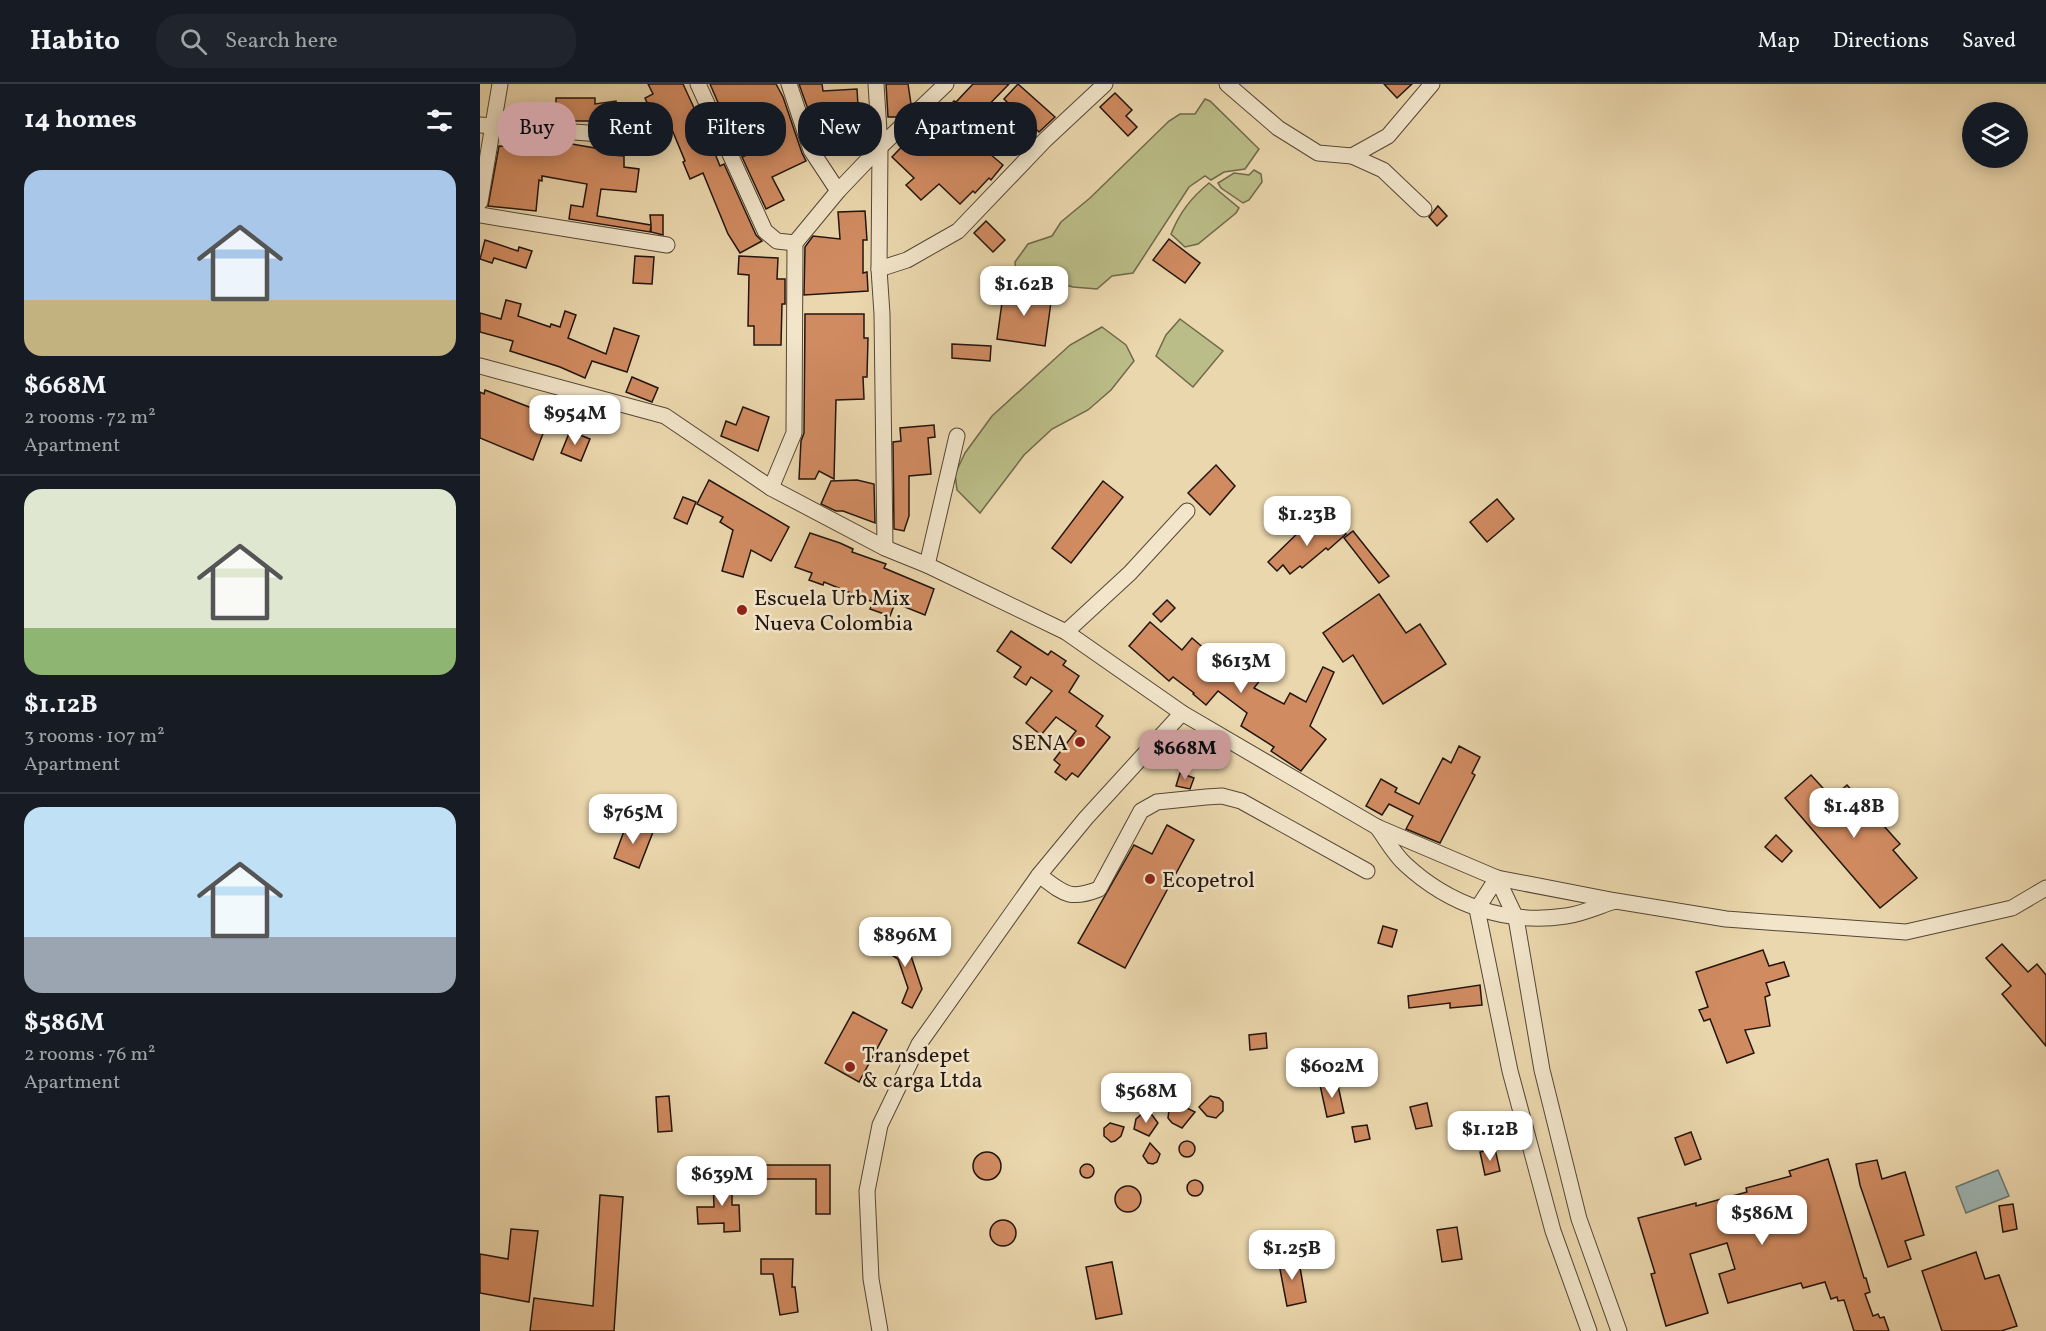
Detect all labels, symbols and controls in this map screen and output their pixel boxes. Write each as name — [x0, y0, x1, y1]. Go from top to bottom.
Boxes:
search box — [156, 14, 576, 68]
text: Habito — [30, 22, 120, 61]
icon: search — [177, 25, 210, 58]
text: Search here — [225, 26, 338, 57]
text: Map — [1758, 27, 1800, 56]
text: Directions — [1833, 27, 1929, 56]
text: Saved — [1962, 27, 2016, 56]
text: 14 homes — [24, 102, 137, 138]
chip: Buy — [498, 102, 576, 156]
chip: Rent — [588, 102, 673, 156]
chip: Filters — [685, 102, 786, 156]
chip: New — [798, 102, 882, 156]
chip: Apartment — [894, 102, 1037, 156]
map controls — [1962, 102, 2028, 168]
button: layers — [1962, 102, 2028, 168]
icon: filters — [423, 104, 456, 137]
icon: home — [186, 209, 294, 317]
pin: $1.62B — [975, 266, 1073, 317]
text: $1.62B — [994, 271, 1054, 299]
text: $668M — [24, 368, 106, 404]
pin: $954M — [533, 395, 617, 446]
text: $954M — [543, 400, 607, 428]
text: 2 rooms · 72 m² — [24, 404, 156, 432]
text: Apartment — [24, 432, 120, 460]
pin: $1.23B — [1258, 496, 1356, 547]
text: $1.23B — [1278, 501, 1336, 529]
icon: home — [186, 528, 294, 636]
place label: Escuela Urb Mix Nueva Colombia — [754, 584, 913, 640]
marker: Escuela Urb Mix Nueva Colombia — [735, 603, 749, 617]
pin: $613M — [1199, 643, 1283, 694]
text: $613M — [1211, 648, 1271, 676]
text: $1.12B — [24, 687, 98, 723]
text: 3 rooms · 107 m² — [24, 723, 165, 751]
place label: SENA — [1011, 729, 1068, 760]
pin: $668M — [1143, 730, 1227, 781]
marker: SENA — [1073, 735, 1087, 749]
text: $668M — [1153, 735, 1217, 763]
text: Apartment — [24, 751, 120, 779]
pin: $1.48B — [1805, 788, 1903, 839]
text: $1.48B — [1823, 793, 1885, 821]
pin: $765M — [591, 794, 675, 845]
text: $765M — [603, 799, 663, 827]
icon: home — [186, 846, 294, 954]
place label: Ecopetrol — [1162, 866, 1255, 897]
marker: Ecopetrol — [1143, 872, 1157, 886]
pin: $896M — [863, 917, 947, 968]
text: $896M — [873, 922, 937, 950]
text: $586M — [24, 1005, 105, 1041]
text: 2 rooms · 76 m² — [24, 1041, 156, 1069]
place label: Transdepet & carga Ltda — [862, 1041, 983, 1097]
pin: $602M — [1290, 1048, 1374, 1099]
text: $602M — [1300, 1053, 1364, 1081]
marker: Transdepet & carga Ltda — [843, 1060, 857, 1074]
text: Apartment — [24, 1069, 120, 1097]
pin: $568M — [1104, 1073, 1188, 1124]
text: $568M — [1115, 1078, 1177, 1106]
pin: $1.12B — [1441, 1111, 1539, 1162]
text: $1.12B — [1462, 1116, 1518, 1144]
pin: $639M — [680, 1156, 764, 1207]
text: $639M — [691, 1161, 753, 1189]
pin: $586M — [1720, 1195, 1804, 1246]
text: $586M — [1731, 1200, 1793, 1228]
pin: $1.25B — [1243, 1230, 1341, 1281]
text: $1.25B — [1263, 1235, 1321, 1263]

